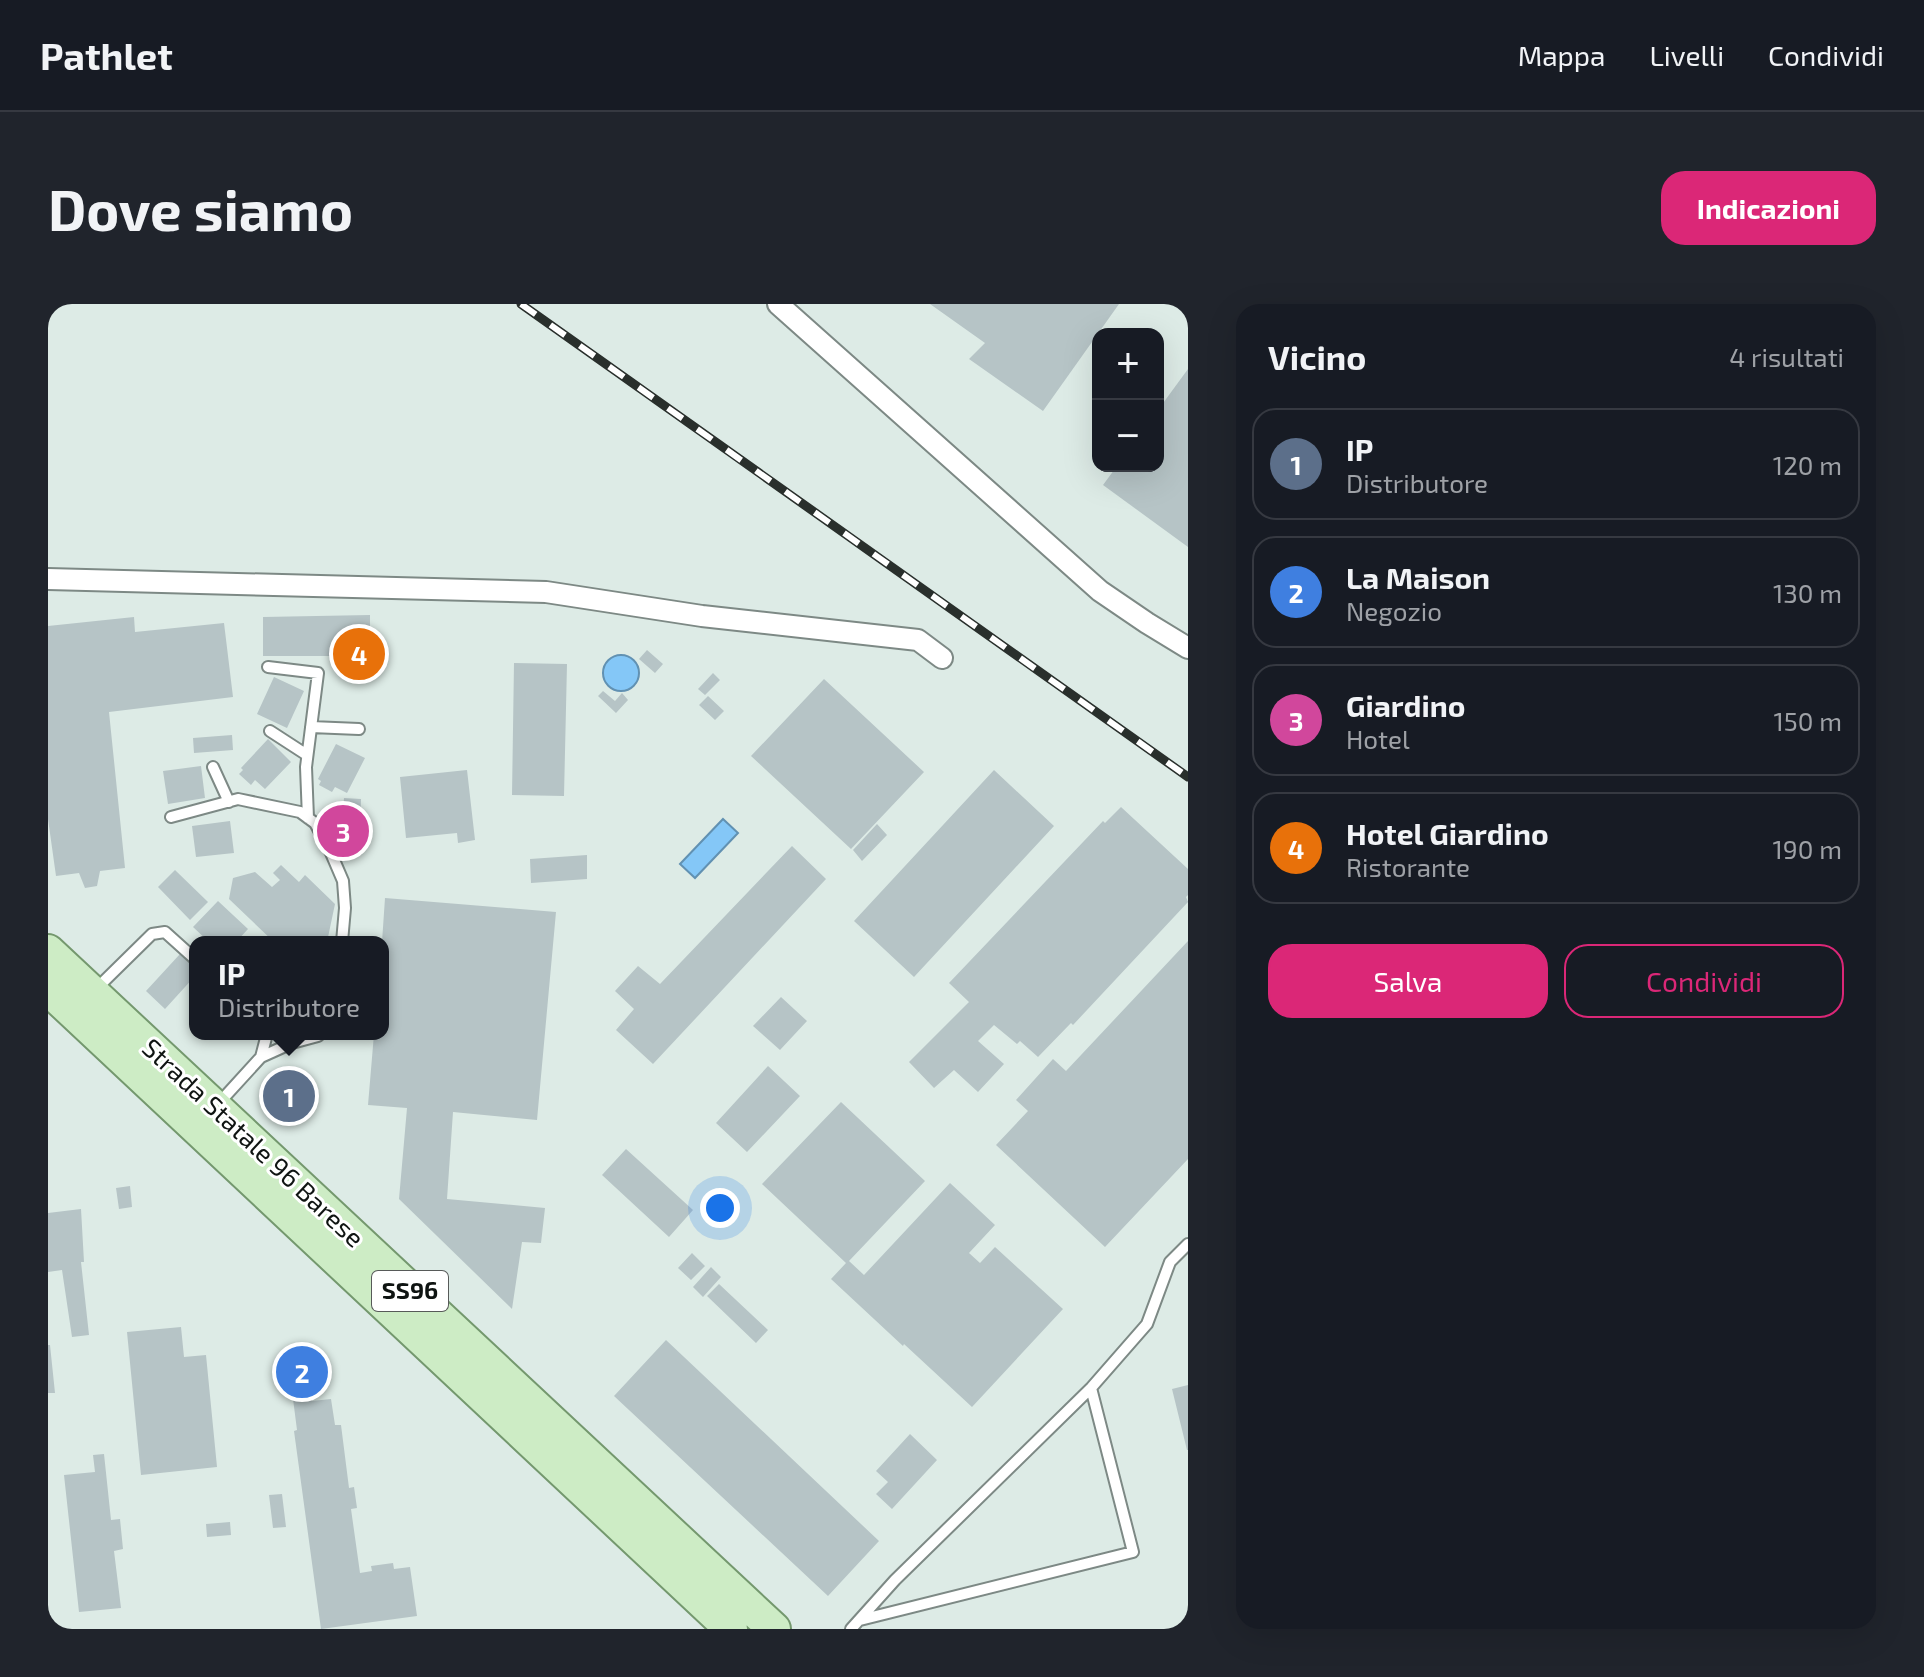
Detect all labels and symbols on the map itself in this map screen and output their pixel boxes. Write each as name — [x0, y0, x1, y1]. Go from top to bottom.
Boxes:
pin: 4 — [333, 624, 385, 684]
pin: 3 — [317, 801, 369, 861]
street label: Strada Statale 96 Barese — [137, 1031, 371, 1253]
pin: 1 — [263, 1066, 315, 1126]
your location — [700, 1188, 740, 1228]
road number: SS96 — [372, 1271, 448, 1311]
pin: 2 — [276, 1342, 328, 1402]

